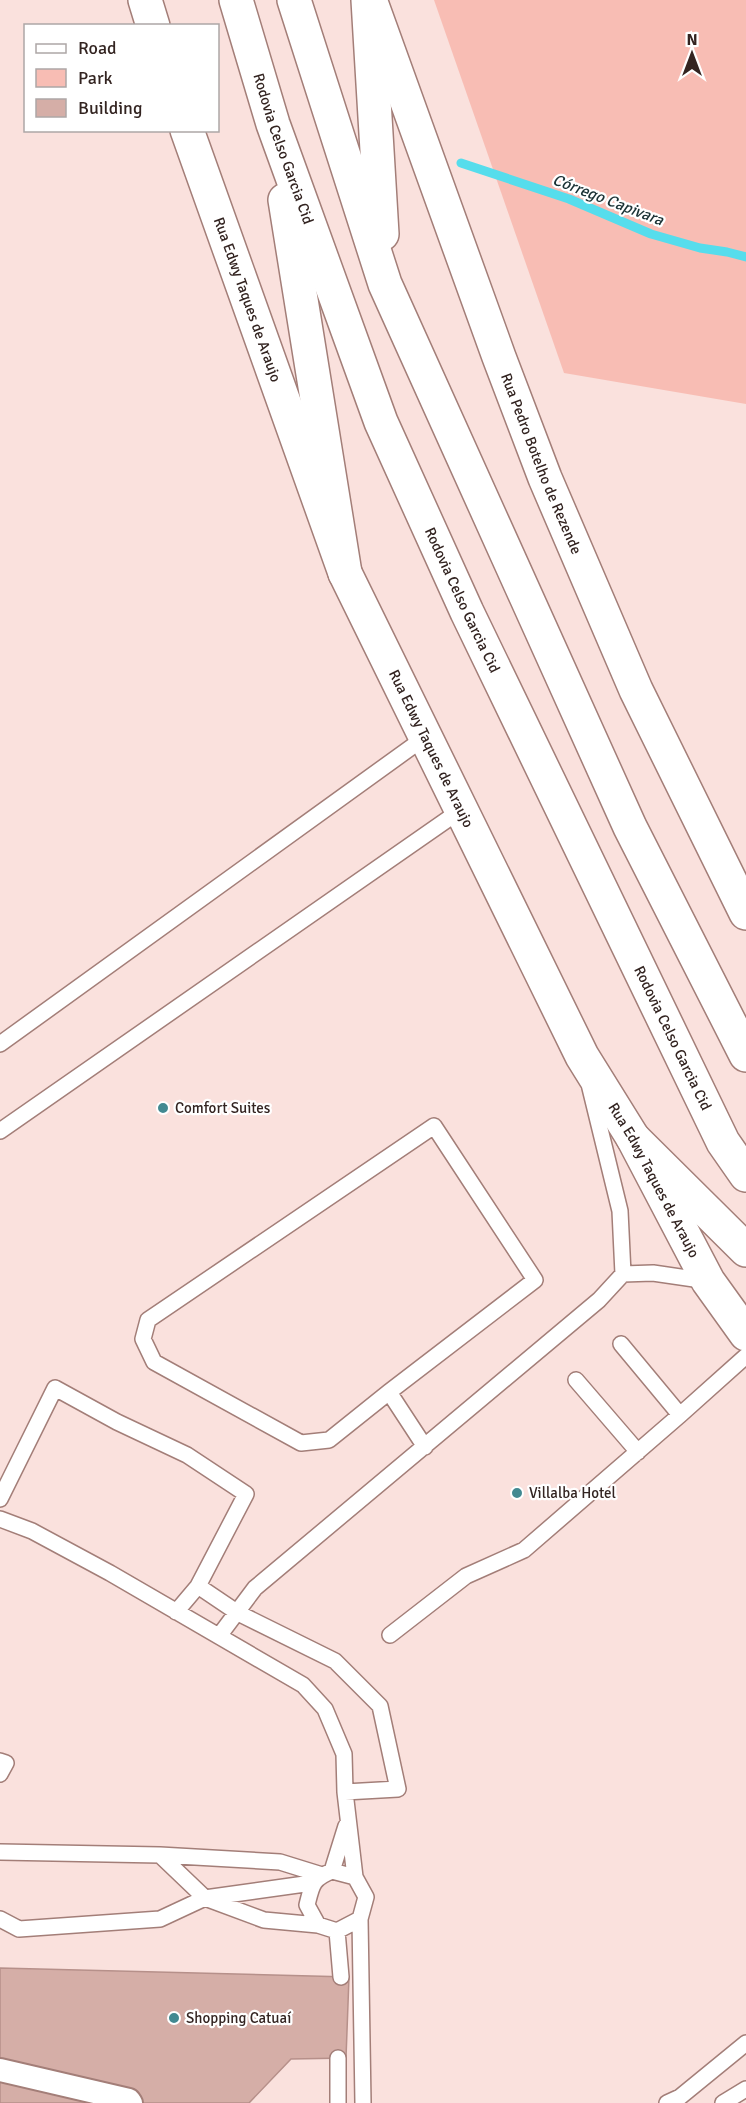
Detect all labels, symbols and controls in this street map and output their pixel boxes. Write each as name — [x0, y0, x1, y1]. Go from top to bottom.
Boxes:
legend — [24, 24, 219, 132]
north arrow — [662, 24, 722, 84]
text: N — [686, 30, 698, 50]
text: Road — [78, 37, 117, 59]
text: Park — [78, 67, 113, 89]
street label: Rodovia Celso Garcia Cid — [249, 71, 318, 227]
text: Building — [78, 97, 142, 119]
water label: Córrego Capivara — [550, 170, 667, 231]
street label: Rua Edwy Taques de Araujo — [210, 215, 285, 385]
street label: Rua Pedro Botelho de Rezende — [497, 371, 586, 557]
street label: Rodovia Celso Garcia Cid — [421, 524, 504, 676]
street label: Rua Edwy Taques de Araujo — [385, 667, 478, 831]
street label: Rodovia Celso Garcia Cid — [630, 963, 715, 1113]
place label: Comfort Suites — [175, 1099, 271, 1117]
street label: Rua Edwy Taques de Araujo — [604, 1099, 703, 1261]
marker: Comfort Suites — [156, 1101, 170, 1115]
place label: Villalba Hotel — [529, 1484, 616, 1502]
marker: Villalba Hotel — [510, 1486, 524, 1500]
place label: Shopping Catuaí — [186, 2009, 291, 2027]
marker: Shopping Catuaí — [167, 2011, 181, 2025]

